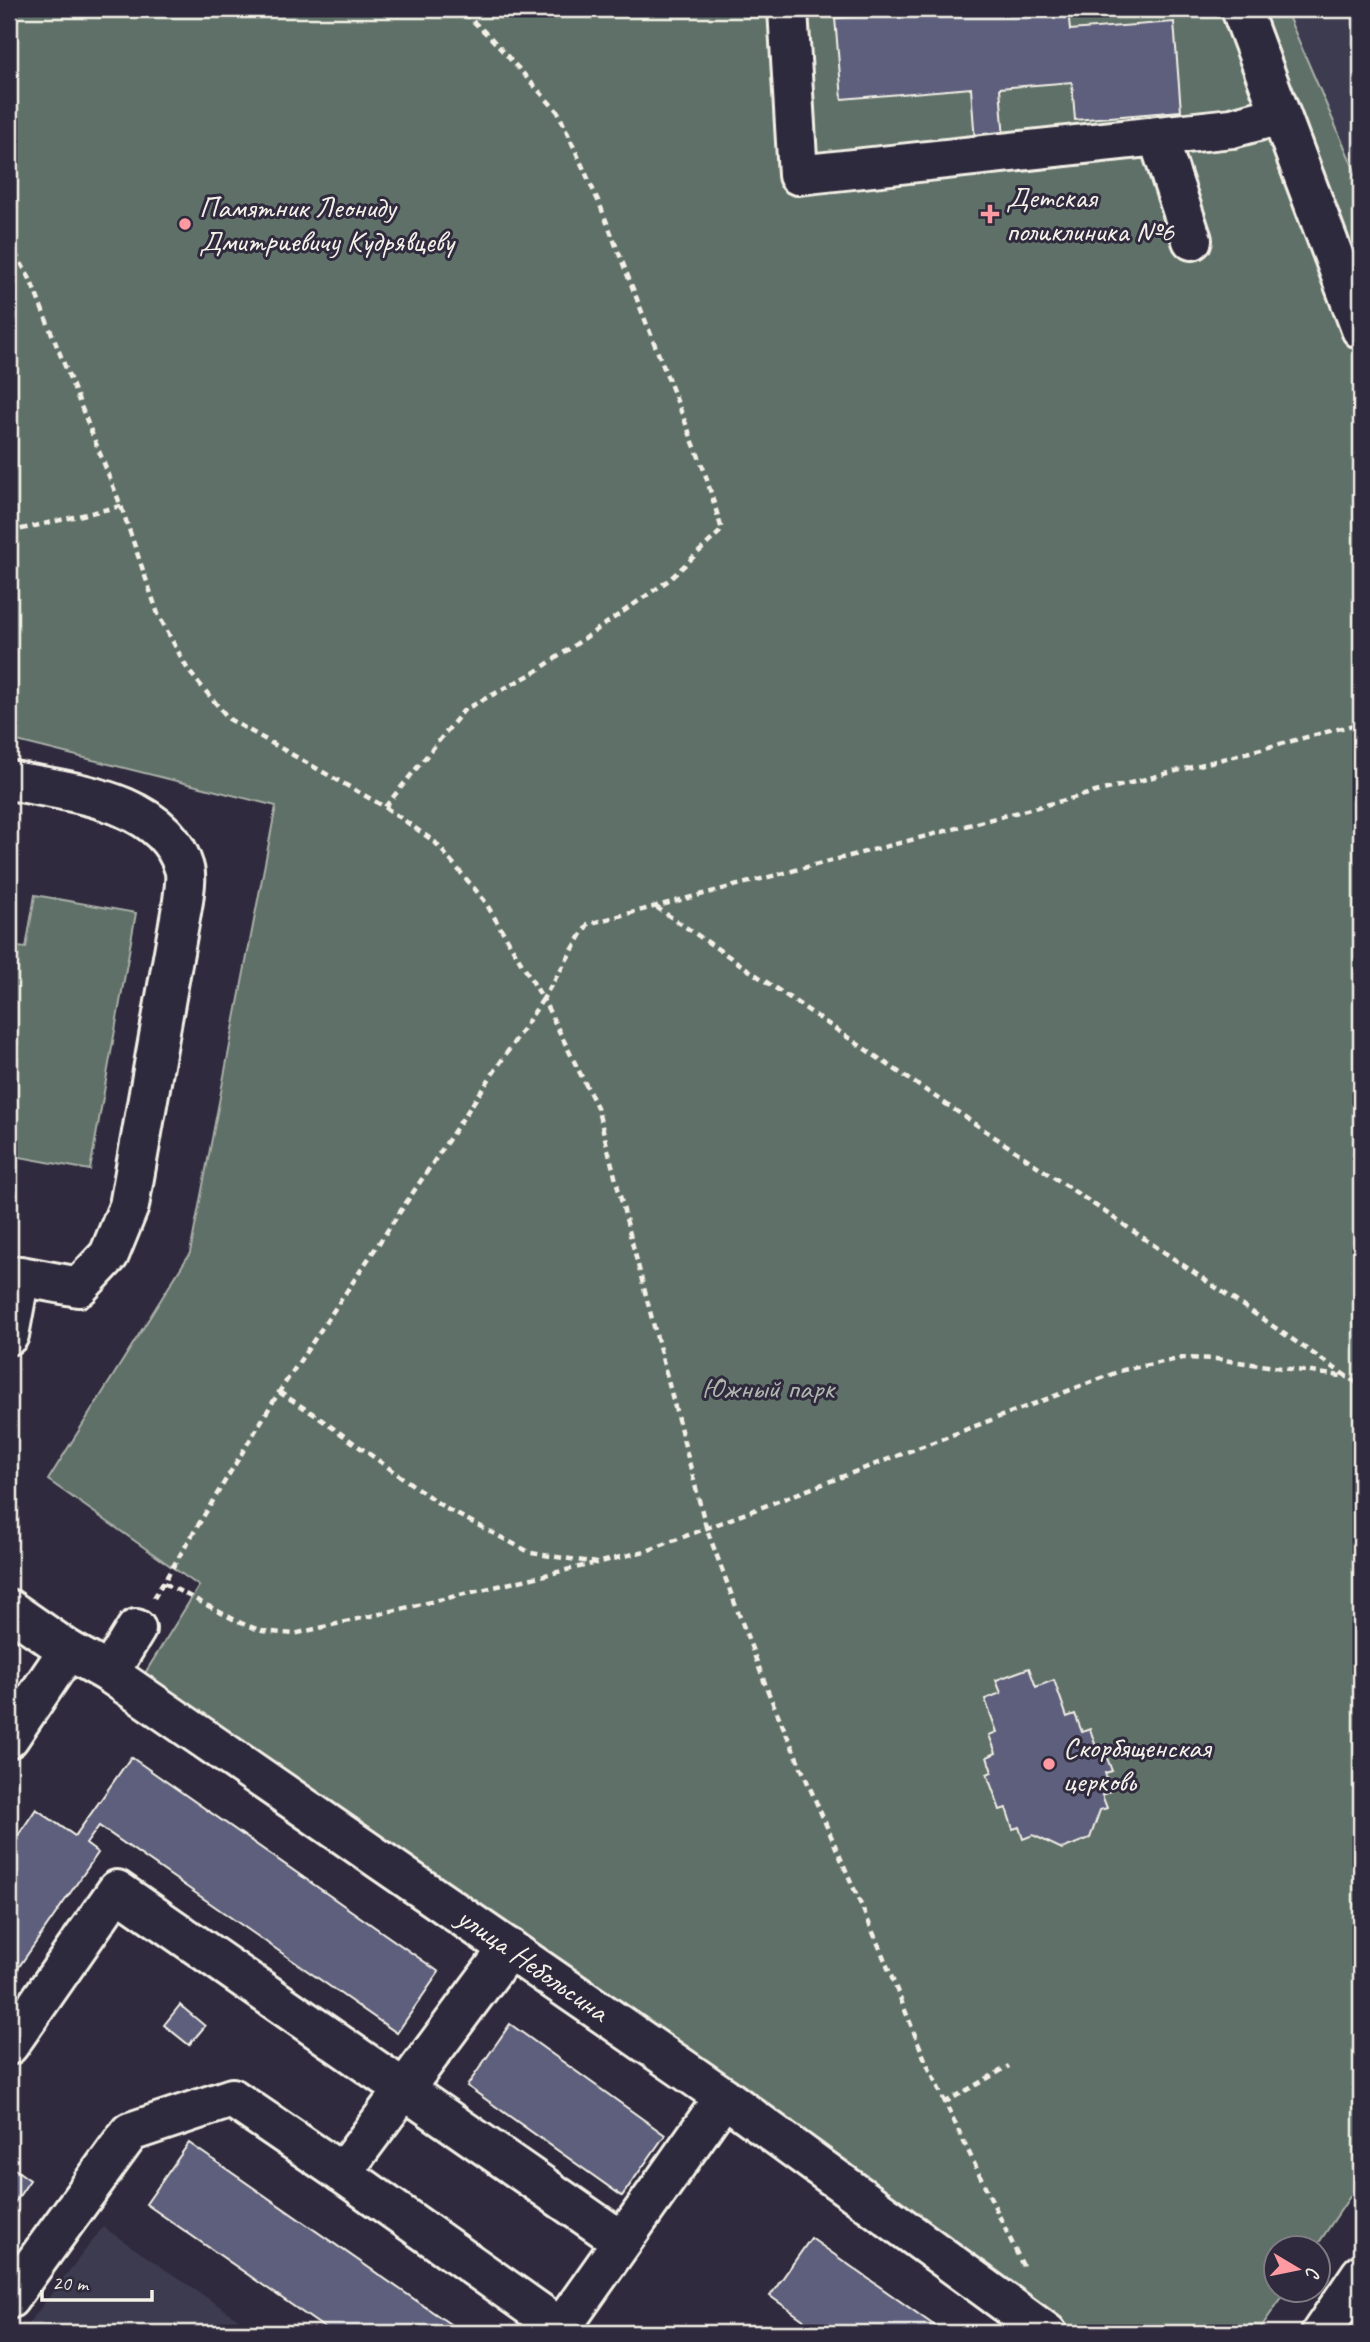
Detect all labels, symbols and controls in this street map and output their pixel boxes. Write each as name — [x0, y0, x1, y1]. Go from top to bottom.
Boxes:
place label: Детская поликлиника №6 — [1006, 178, 1175, 250]
place label: Памятник Леониду Дмитриевичу Кудрявцеву — [199, 188, 456, 260]
marker: Детская поликлиника №6 — [980, 204, 1000, 224]
marker: Памятник Леониду Дмитриевичу Кудрявцеву — [177, 216, 193, 232]
park label: Южный парк — [702, 1369, 836, 1407]
place label: Скорбященская церковь — [1063, 1728, 1213, 1800]
marker: Скорбященская церковь — [1041, 1756, 1057, 1772]
street label: улица Небольсина — [448, 1897, 618, 2031]
north arrow — [1262, 2234, 1332, 2304]
scale bar — [42, 2258, 152, 2302]
text: С — [1300, 2265, 1325, 2281]
text: 20 m — [52, 2270, 90, 2296]

